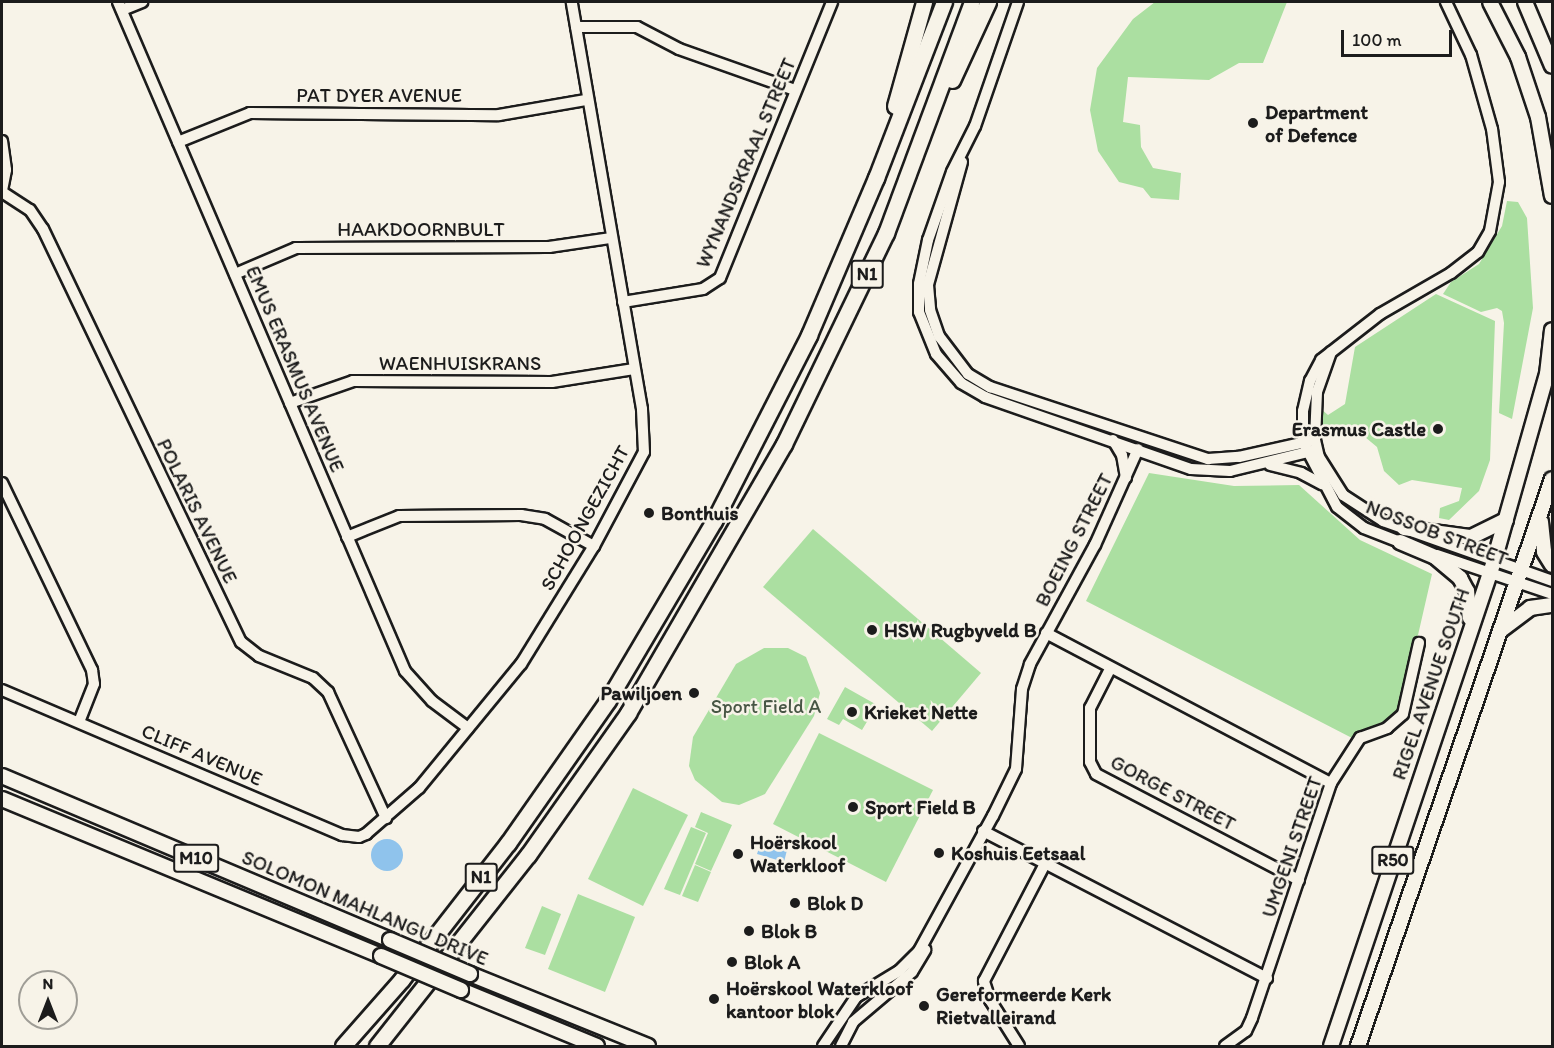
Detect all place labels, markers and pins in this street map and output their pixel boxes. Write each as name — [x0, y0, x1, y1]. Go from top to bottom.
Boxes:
place label: Department of Defence — [1265, 100, 1368, 147]
marker: Department of Defence — [1246, 116, 1260, 130]
place label: Erasmus Castle — [1292, 417, 1426, 441]
marker: Erasmus Castle — [1431, 422, 1445, 436]
place label: Bonthuis — [661, 501, 738, 525]
marker: Bonthuis — [642, 506, 656, 520]
place label: HSW Rugbyveld B — [884, 618, 1037, 642]
marker: HSW Rugbyveld B — [865, 623, 879, 637]
place label: Pawiljoen — [600, 681, 682, 705]
marker: Pawiljoen — [687, 686, 701, 700]
place label: Krieket Nette — [864, 700, 978, 724]
marker: Krieket Nette — [845, 705, 859, 719]
place label: Sport Field B — [865, 795, 975, 819]
marker: Sport Field B — [846, 800, 860, 814]
place label: Hoërskool Waterkloof — [750, 831, 845, 878]
place label: Koshuis Eetsaal — [951, 841, 1085, 865]
marker: Koshuis Eetsaal — [932, 846, 946, 860]
marker: Hoërskool Waterkloof — [731, 847, 745, 861]
place label: Blok D — [807, 891, 864, 915]
marker: Blok D — [788, 896, 802, 910]
place label: Blok B — [761, 919, 817, 943]
marker: Blok B — [742, 924, 756, 938]
place label: Blok A — [744, 950, 800, 974]
marker: Blok A — [725, 955, 739, 969]
place label: Hoërskool Waterkloof kantoor blok — [726, 976, 912, 1023]
place label: Gereformeerde Kerk Rietvalleirand — [936, 982, 1111, 1029]
marker: Hoërskool Waterkloof kantoor blok — [707, 992, 721, 1006]
marker: Gereformeerde Kerk Rietvalleirand — [917, 999, 931, 1013]

